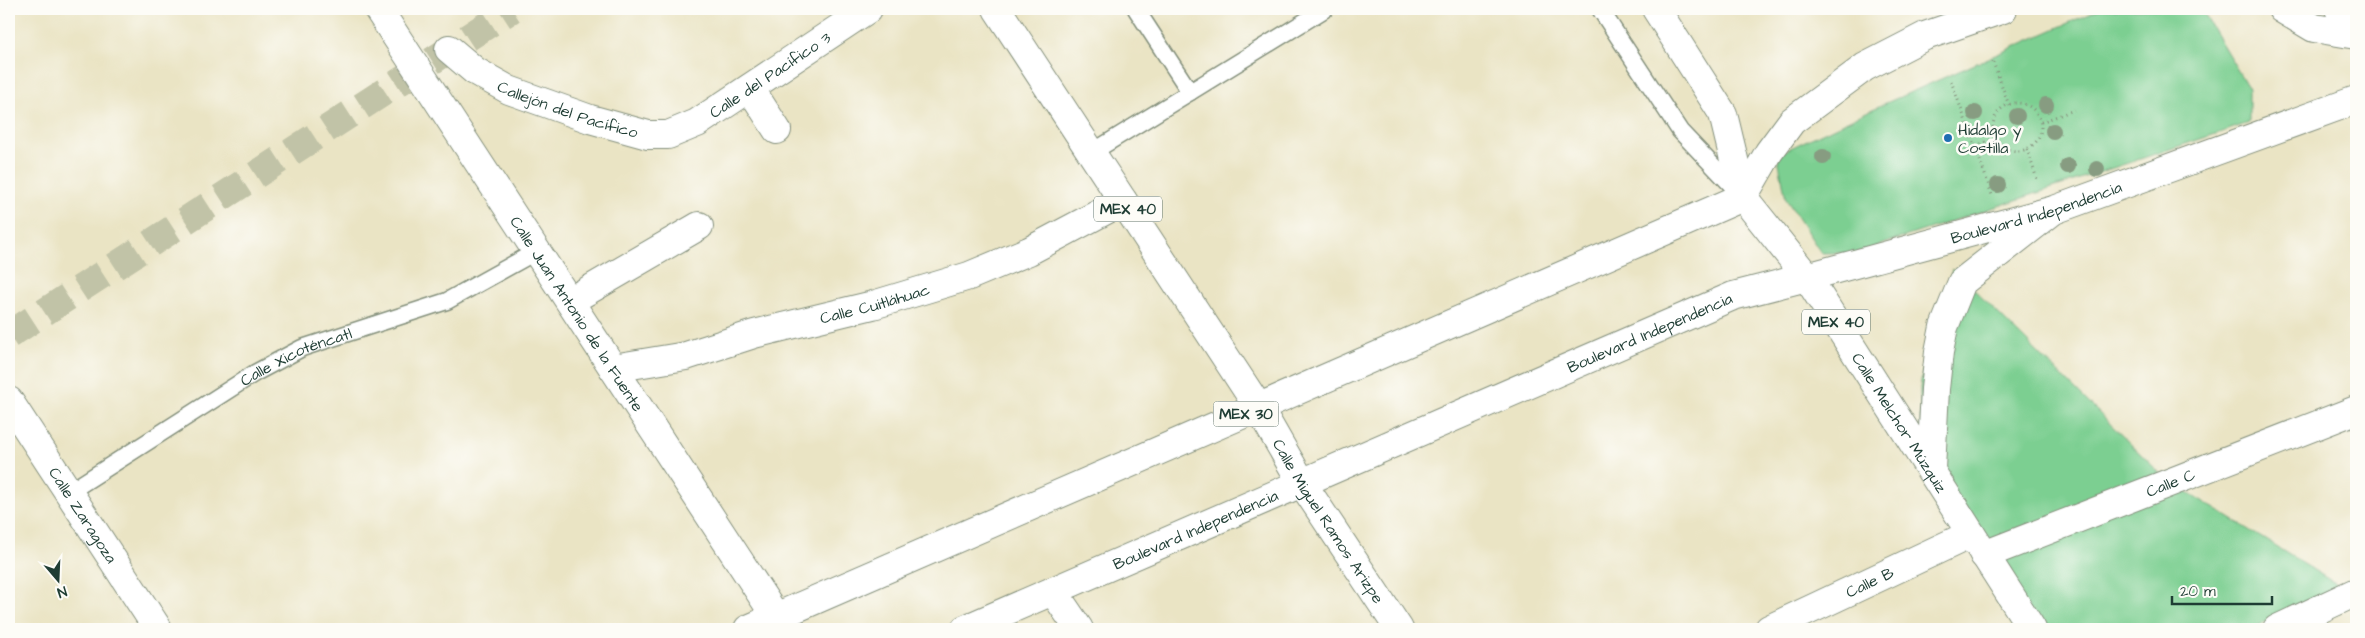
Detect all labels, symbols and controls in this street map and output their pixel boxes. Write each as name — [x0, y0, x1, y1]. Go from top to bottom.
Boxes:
street label: Calle del Pacífico 3 — [705, 27, 835, 124]
street label: Callejón del Pacífico — [493, 76, 640, 144]
place label: Hidalgo y Costilla — [1958, 119, 2022, 159]
marker: Hidalgo y Costilla — [1942, 132, 1954, 144]
street label: Boulevard Independencia — [1948, 176, 2125, 250]
road number: MEX 40 — [1094, 196, 1162, 222]
street label: Calle Juan Antonio de la Fuente — [504, 212, 649, 416]
street label: Calle Cuitláhuac — [818, 279, 932, 330]
street label: Boulevard Independencia — [1564, 288, 1736, 379]
road number: MEX 40 — [1802, 310, 1870, 334]
street label: Calle Xicoténcatl — [236, 323, 355, 392]
street label: Calle Melchor Múzquiz — [1846, 349, 1952, 497]
road number: MEX 30 — [1214, 402, 1278, 426]
street label: Calle Miguel Ramos Arizpe — [1267, 435, 1389, 608]
street label: Calle Zaragoza — [43, 463, 122, 568]
street label: Calle C — [2143, 464, 2198, 503]
street label: Boulevard Independencia — [1110, 485, 1282, 576]
north arrow — [32, 556, 82, 606]
street label: Calle B — [1842, 562, 1898, 603]
scale bar — [2172, 573, 2272, 605]
text: N — [54, 580, 69, 602]
text: 20 m — [2180, 581, 2216, 602]

